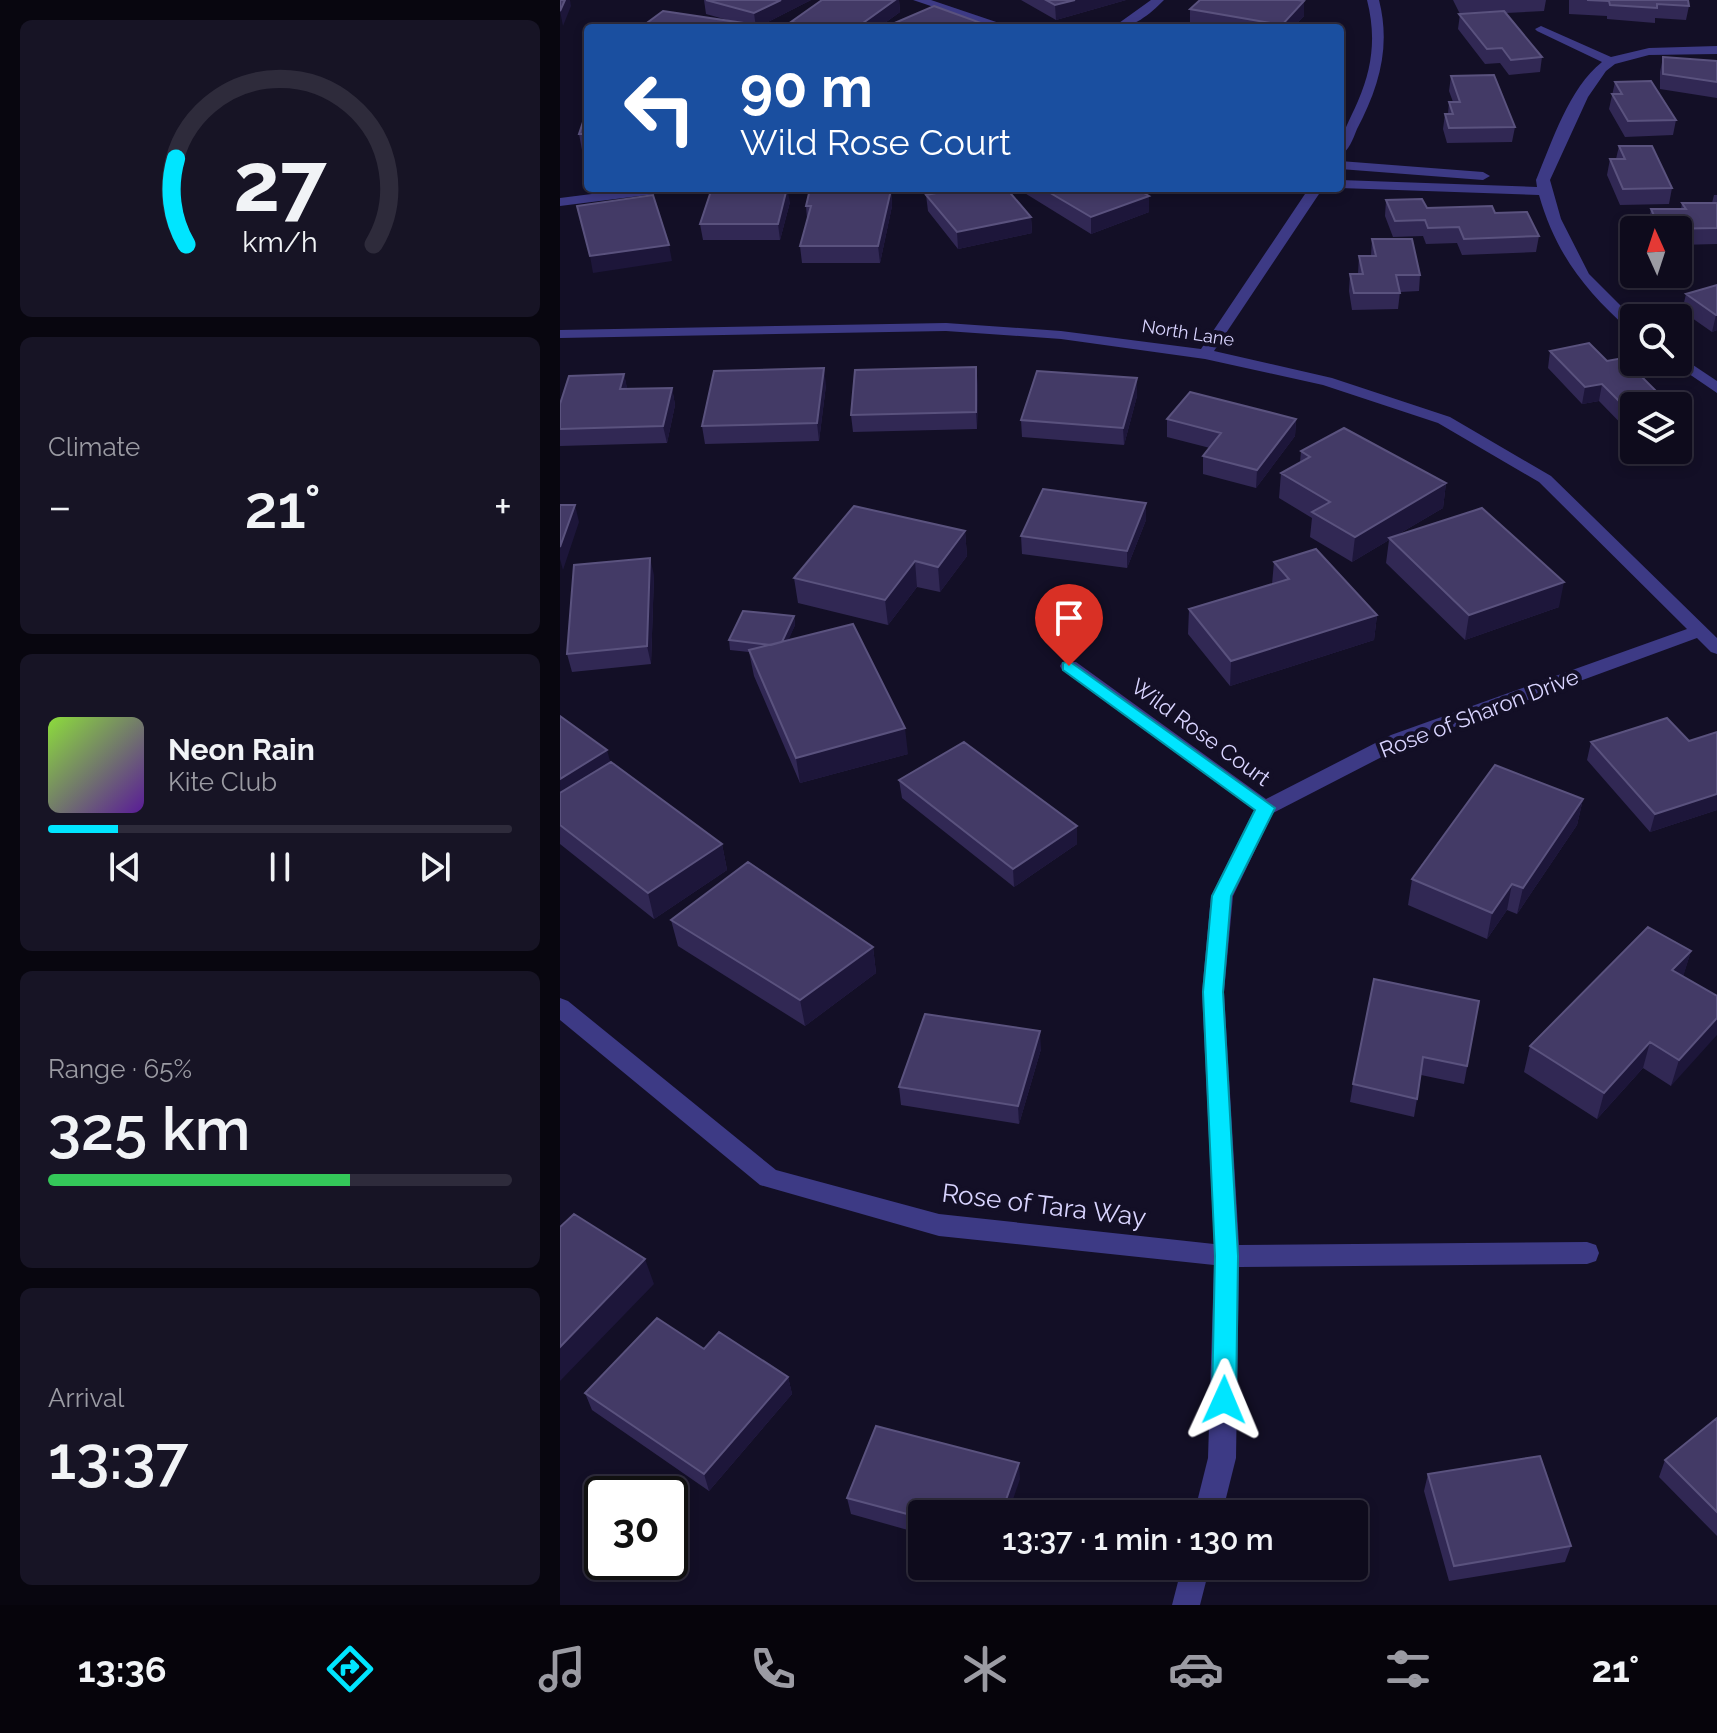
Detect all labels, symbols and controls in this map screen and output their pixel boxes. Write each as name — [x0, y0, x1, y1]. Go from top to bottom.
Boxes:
text: 90 m — [740, 54, 873, 120]
icon: left — [608, 56, 712, 160]
text: Wild Rose Court — [740, 121, 1011, 163]
text: 27 — [233, 132, 327, 229]
north arrow — [1620, 216, 1692, 288]
map controls — [1620, 216, 1692, 464]
text: km/h — [242, 225, 318, 259]
button: search — [1620, 304, 1692, 376]
street label: North Lane — [1140, 315, 1236, 350]
button: layers — [1620, 392, 1692, 464]
text: Climate — [48, 432, 140, 462]
text: 21° — [244, 472, 321, 542]
text: − — [48, 481, 72, 532]
text: + — [494, 481, 512, 532]
pin — [1035, 584, 1103, 666]
icon: arrive — [1047, 596, 1091, 640]
street label: Rose of Sharon Drive — [1376, 663, 1582, 763]
street label: Wild Rose Court — [1126, 673, 1276, 792]
text: Neon Rain — [168, 732, 315, 767]
text: Kite Club — [168, 767, 277, 797]
icon: previous — [103, 845, 147, 889]
icon: pause — [258, 845, 302, 889]
icon: next — [413, 845, 457, 889]
text: Range · 65% — [48, 1054, 192, 1084]
text: 325 km — [48, 1094, 250, 1164]
street label: Rose of Tara Way — [940, 1178, 1148, 1232]
position arrow — [1182, 1358, 1266, 1442]
text: Arrival — [48, 1383, 124, 1413]
text: 13:37 — [48, 1423, 188, 1493]
speed limit sign: 30 — [584, 1476, 688, 1580]
text: 13:37 · 1 min · 130 m — [1002, 1522, 1274, 1557]
icon: directions — [322, 1641, 378, 1697]
icon: music — [534, 1641, 590, 1697]
icon: phone — [745, 1641, 801, 1697]
icon: climate — [957, 1641, 1013, 1697]
icon: car — [1168, 1641, 1224, 1697]
icon: filters — [1380, 1641, 1436, 1697]
text: 13:36 — [78, 1648, 167, 1690]
text: 21° — [1592, 1648, 1639, 1690]

